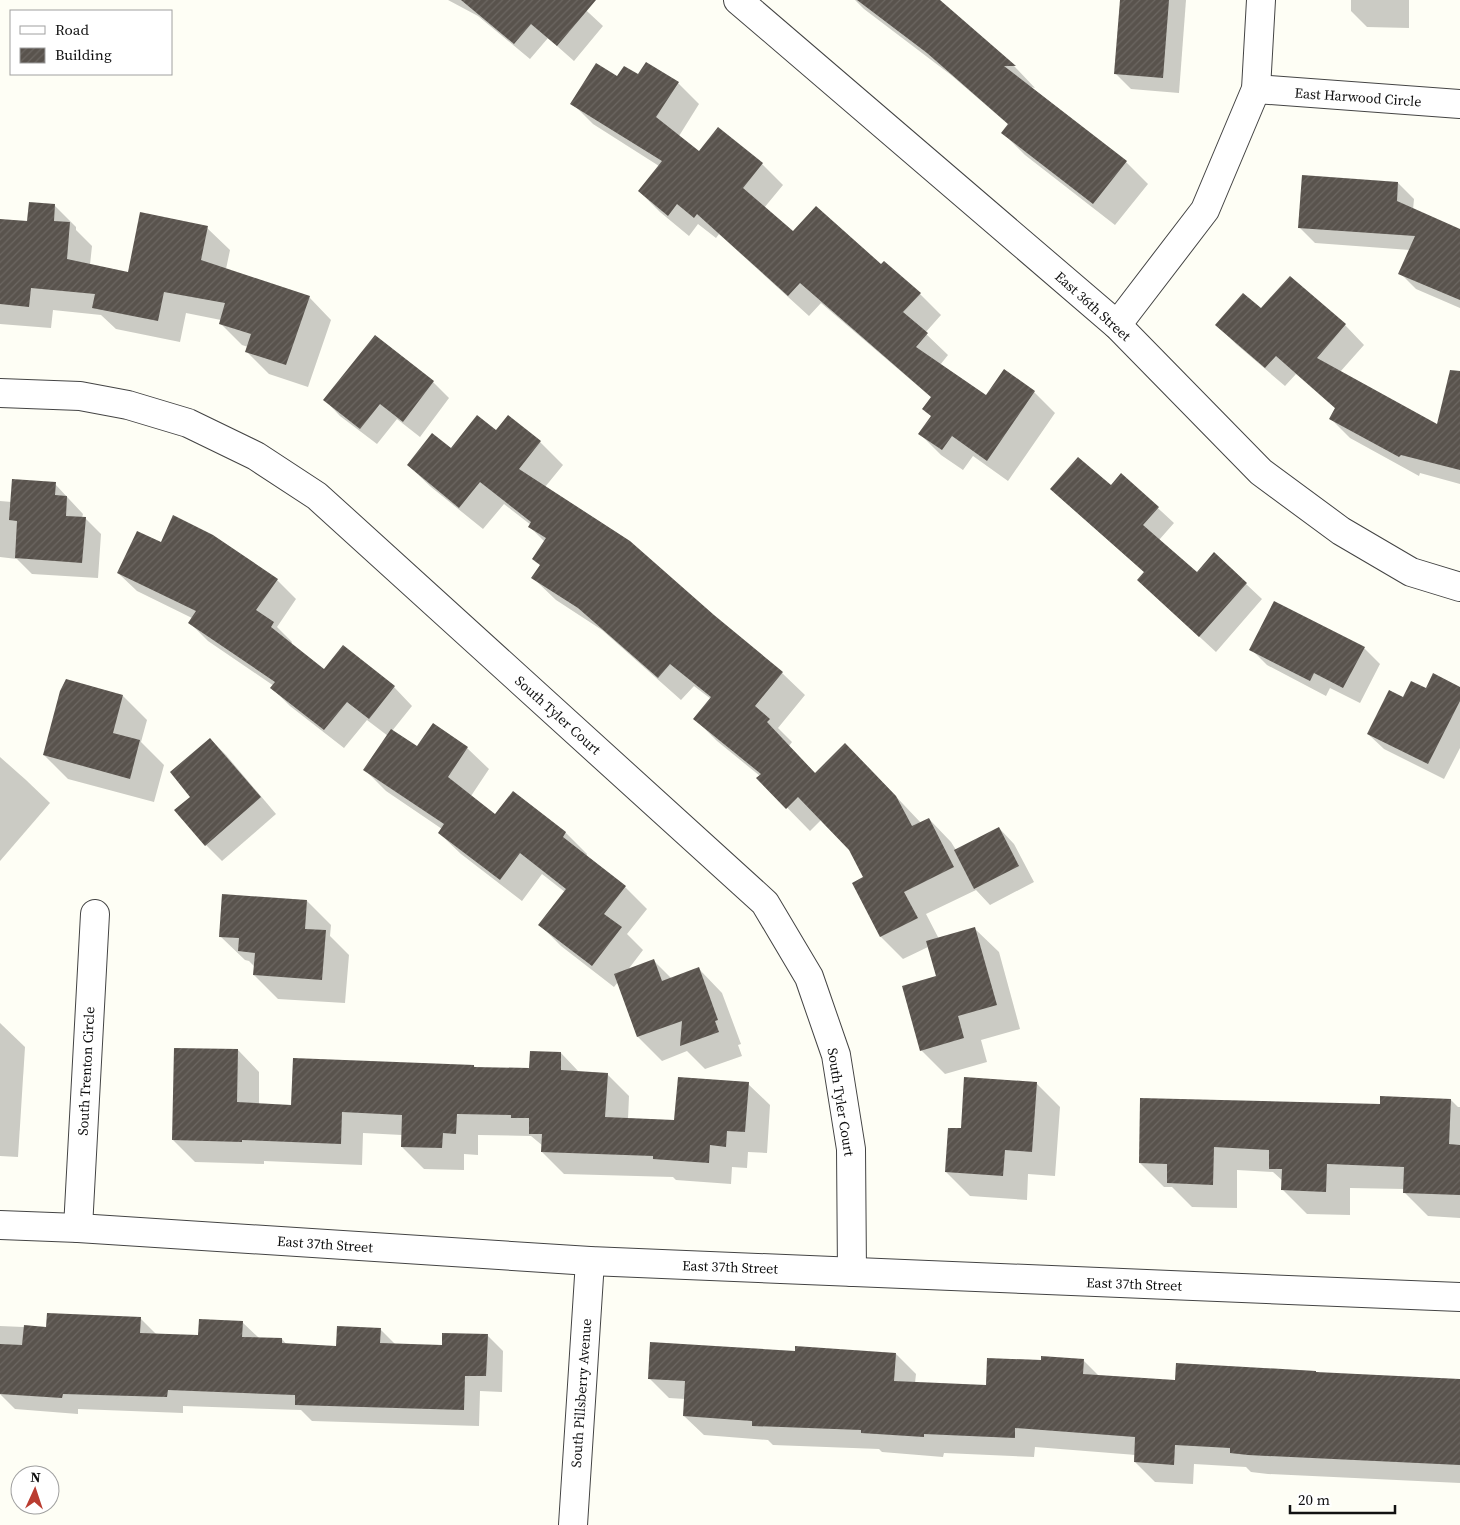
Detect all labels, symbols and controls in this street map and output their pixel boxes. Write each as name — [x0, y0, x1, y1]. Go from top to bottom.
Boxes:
legend — [10, 10, 172, 75]
text: Road — [55, 19, 89, 40]
text: Building — [55, 44, 112, 65]
street label: East Harwood Circle — [1294, 83, 1422, 111]
street label: East 36th Street — [1051, 266, 1136, 346]
street label: South Tyler Court — [511, 671, 606, 759]
street label: South Trenton Circle — [73, 1006, 99, 1136]
street label: South Tyler Court — [823, 1046, 860, 1158]
street label: East 37th Street — [276, 1231, 374, 1257]
street label: East 37th Street — [682, 1255, 779, 1279]
street label: East 37th Street — [1086, 1272, 1183, 1296]
street label: South Pillsberry Avenue — [566, 1318, 596, 1468]
north arrow — [10, 1465, 60, 1515]
text: N — [30, 1467, 41, 1487]
scale bar — [1290, 1482, 1395, 1514]
text: 20 m — [1298, 1489, 1330, 1510]

